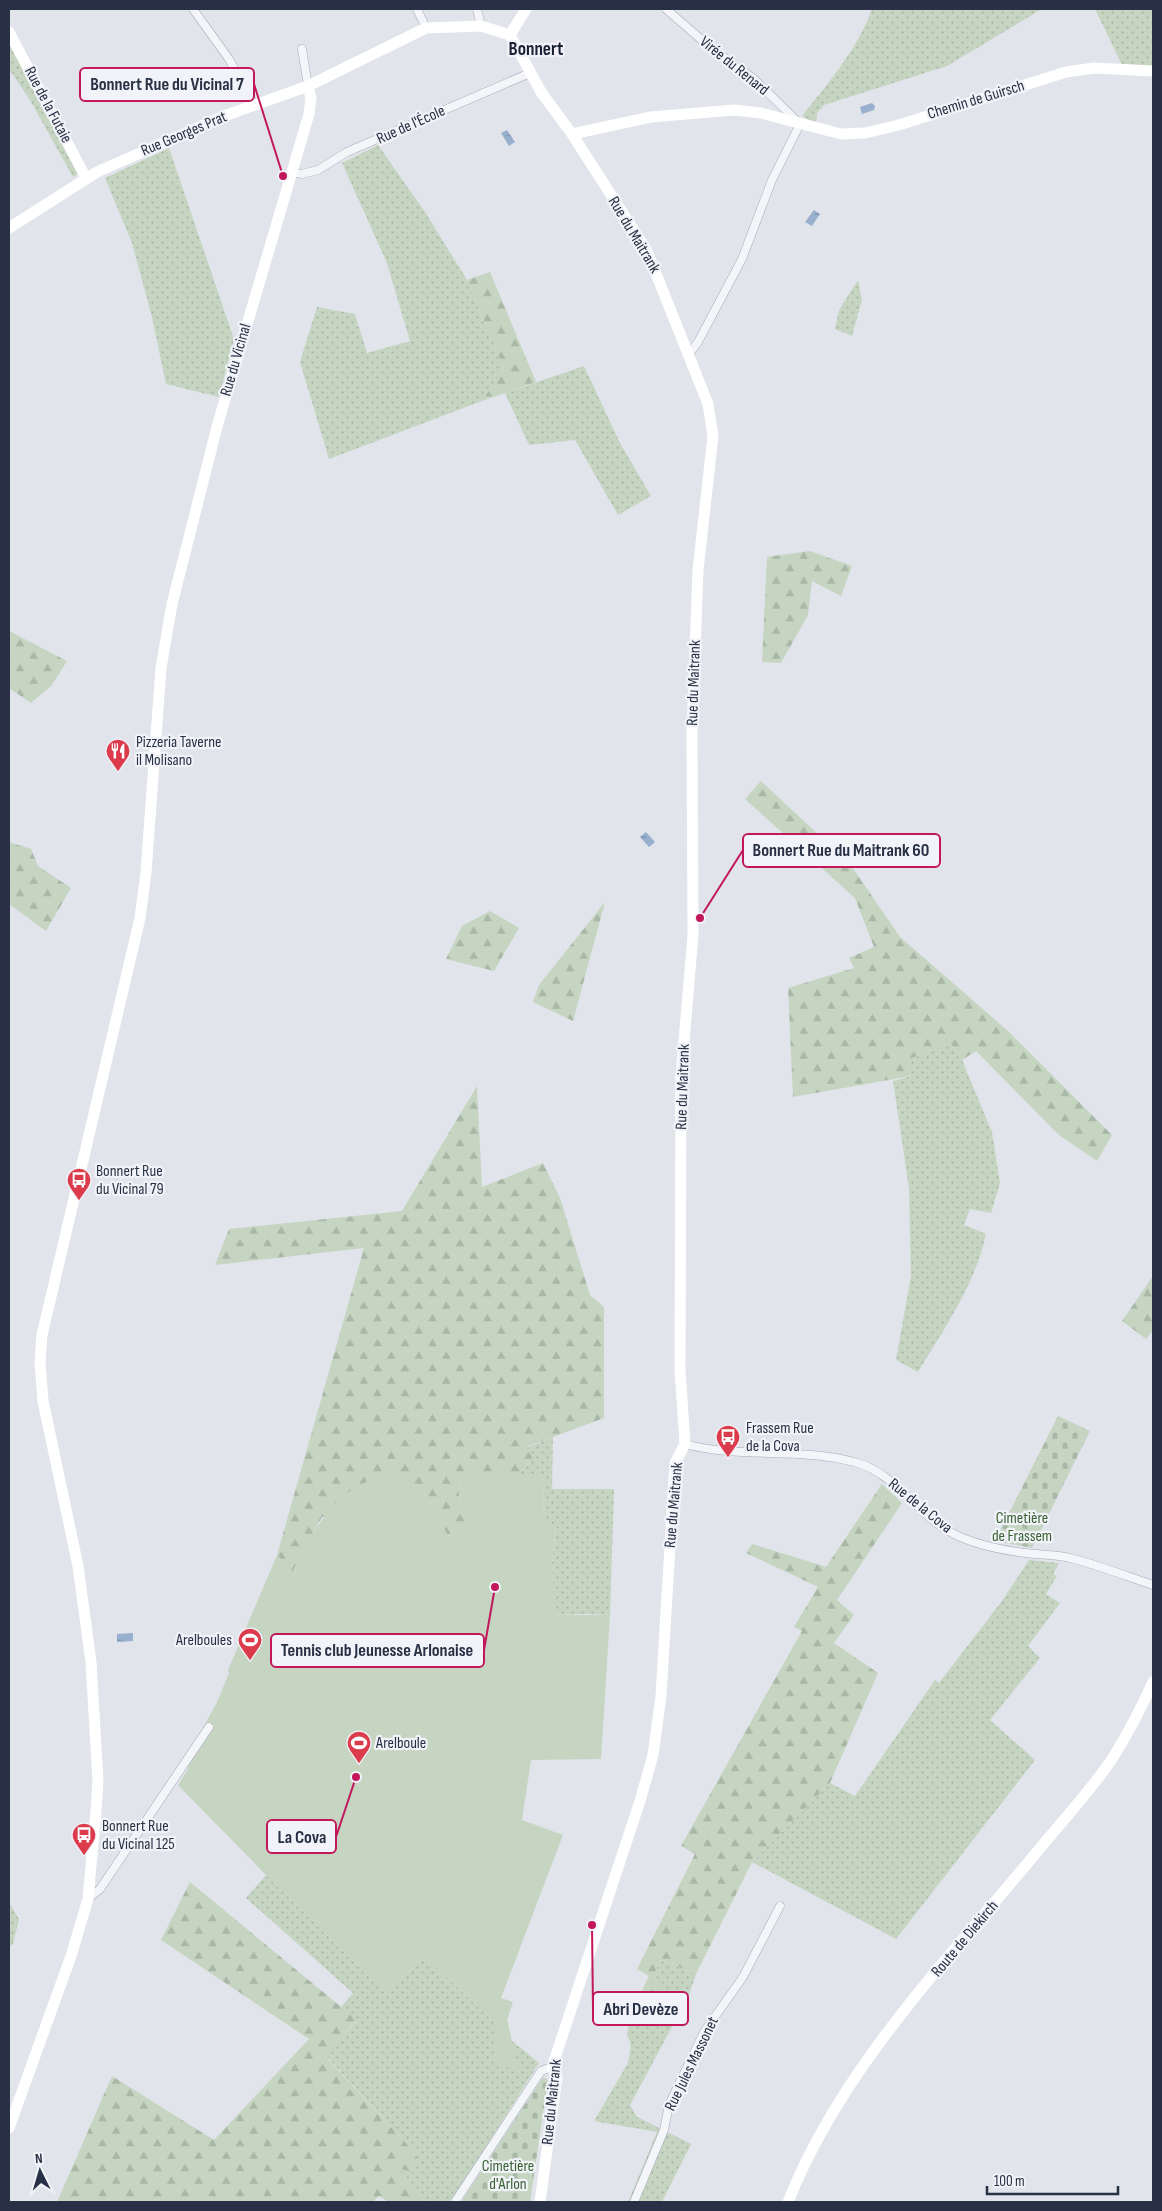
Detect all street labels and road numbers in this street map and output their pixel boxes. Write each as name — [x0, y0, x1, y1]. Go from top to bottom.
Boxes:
street label: Virée du Renard — [696, 32, 772, 100]
street label: Rue de la Futaie — [20, 64, 76, 146]
street label: Chemin de Guirsch — [925, 76, 1027, 124]
street label: Rue de l'École — [374, 101, 448, 149]
street label: Rue Georges Prat — [138, 107, 230, 161]
street label: Rue du Maitrank — [604, 193, 664, 277]
street label: Rue du Vicinal — [217, 322, 255, 398]
street label: Rue du Maitrank — [683, 640, 705, 726]
street label: Rue du Maitrank — [672, 1044, 694, 1130]
street label: Rue du Maitrank — [661, 1461, 687, 1549]
street label: Rue de la Cova — [884, 1475, 956, 1537]
street label: Route de Diekirch — [928, 1897, 1002, 1981]
street label: Rue Jules Massonet — [661, 2014, 723, 2114]
street label: Rue du Maitrank — [538, 2058, 566, 2146]

